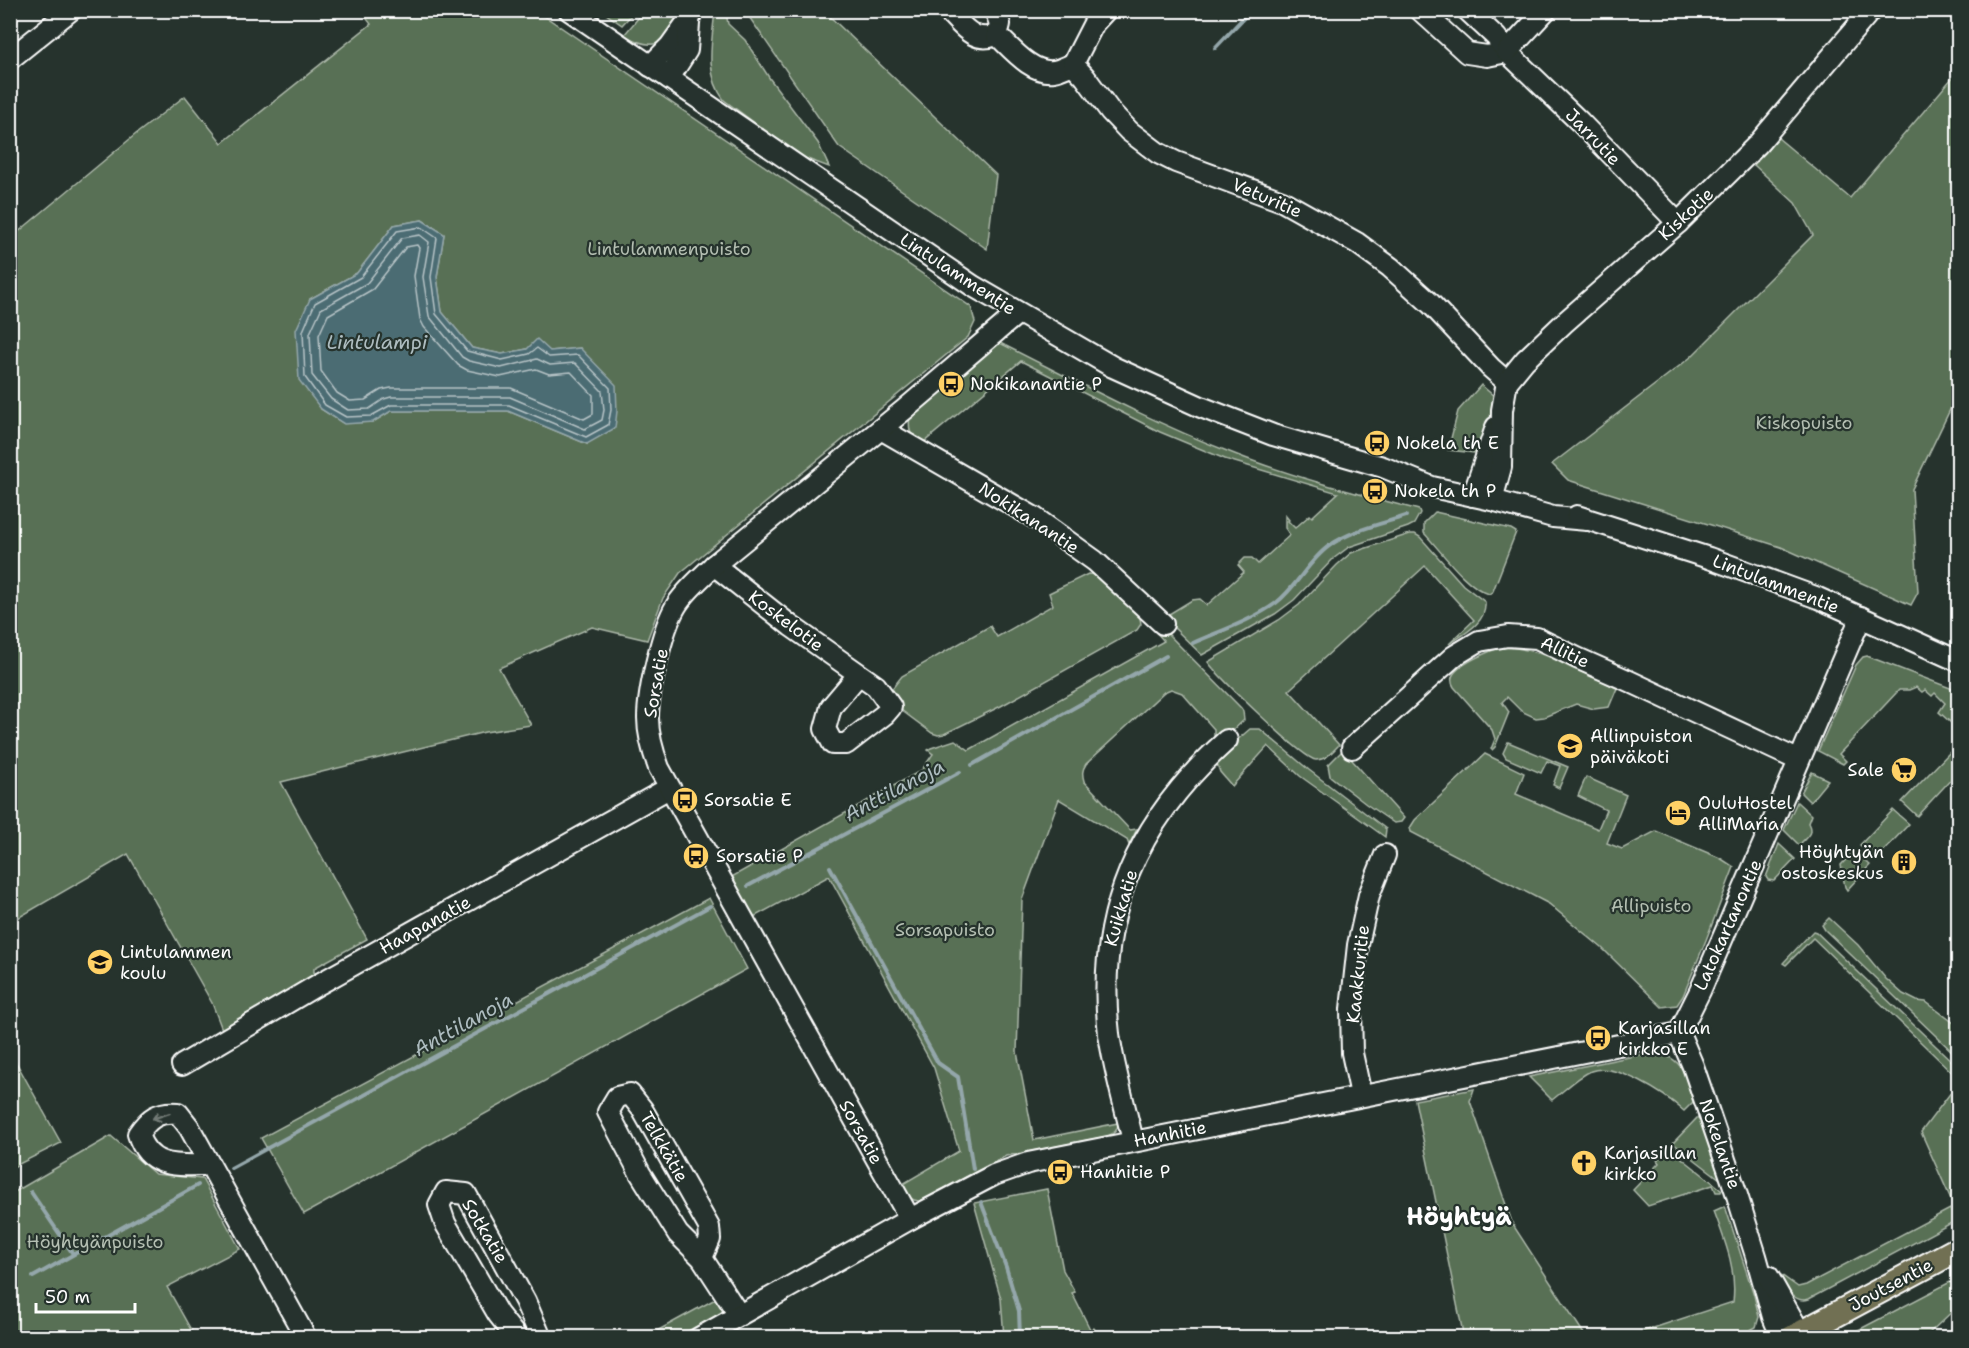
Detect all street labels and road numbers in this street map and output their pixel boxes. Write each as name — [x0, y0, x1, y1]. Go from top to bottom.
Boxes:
street label: Jarrutie — [1560, 103, 1626, 171]
street label: Veturitie — [1228, 173, 1306, 223]
street label: Kiskotie — [1653, 182, 1719, 246]
street label: Lintulammentie — [895, 227, 1021, 321]
street label: Nokikanantie — [974, 476, 1084, 560]
street label: Lintulammentie — [1709, 549, 1843, 619]
street label: Koskelotie — [744, 585, 828, 657]
street label: Allitie — [1537, 630, 1593, 674]
street label: Sorsatie — [638, 646, 674, 720]
street label: Latokartanontie — [1688, 856, 1768, 994]
street label: Kuikkatie — [1099, 867, 1143, 949]
street label: Haapanatie — [375, 890, 475, 960]
street label: Kaakkuritie — [1341, 924, 1375, 1024]
street label: Sorsatie — [833, 1095, 889, 1169]
street label: Nokelantie — [1693, 1096, 1747, 1192]
street label: Telkkätie — [634, 1107, 694, 1187]
street label: Hanhitie — [1132, 1115, 1208, 1153]
street label: Sotkatie — [456, 1194, 514, 1268]
street label: Joutsentie — [1845, 1253, 1937, 1317]

